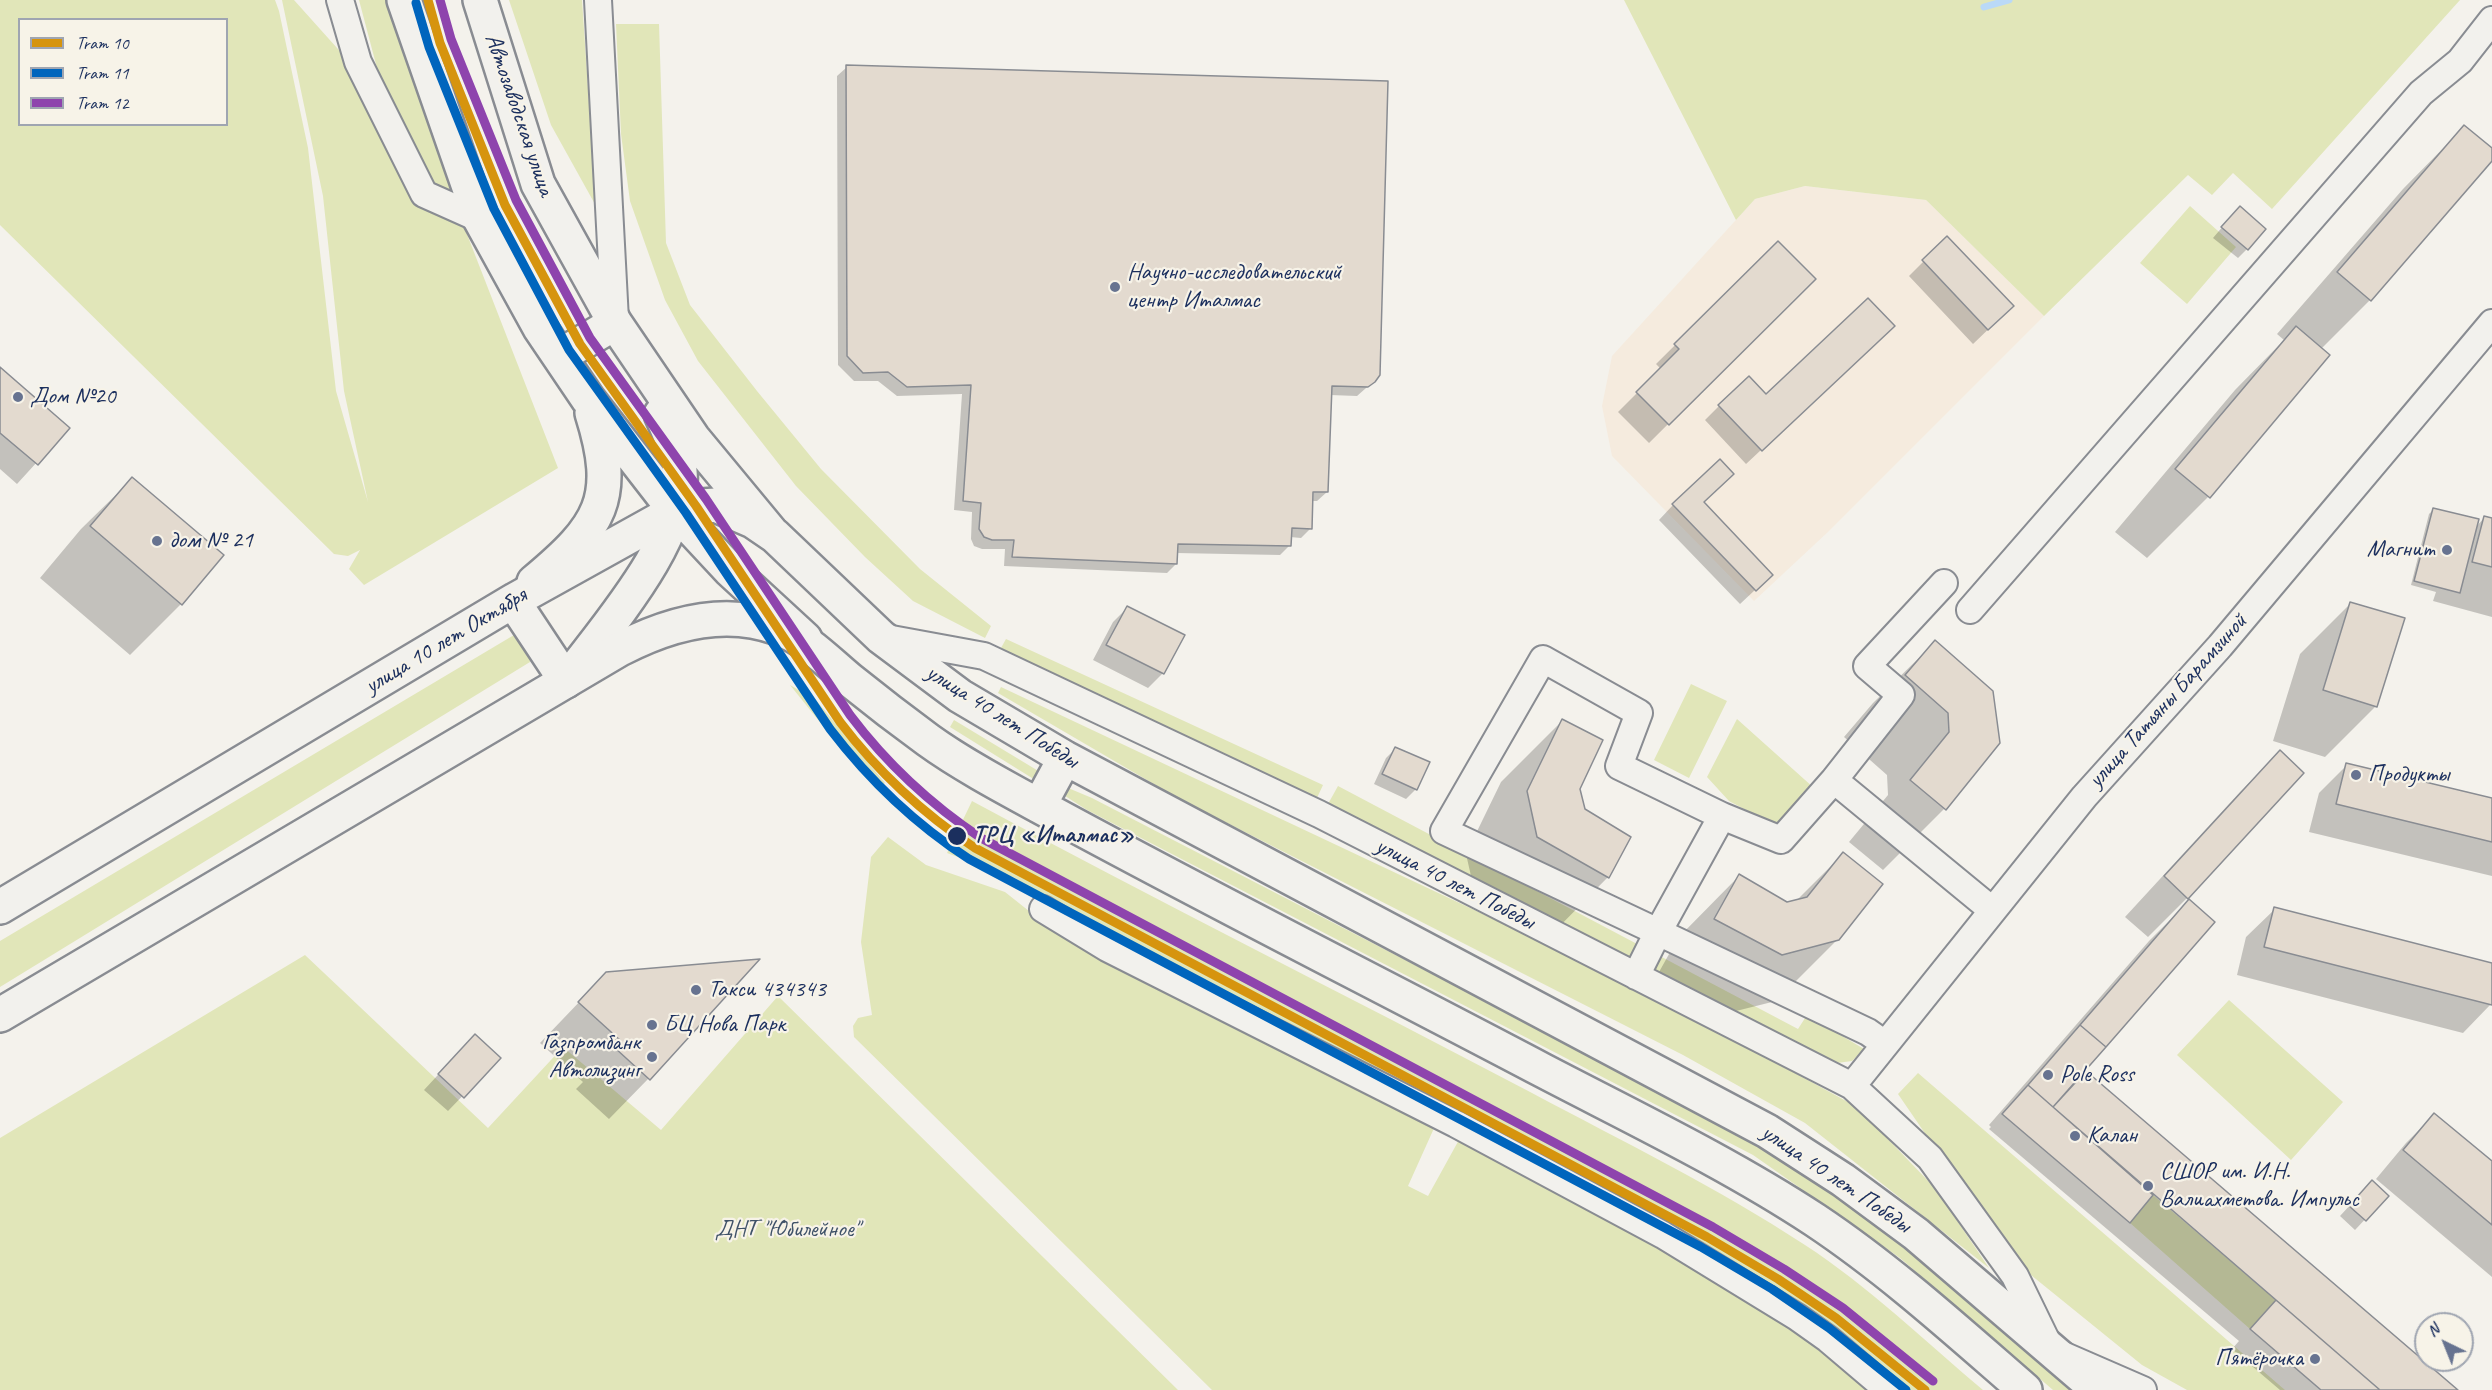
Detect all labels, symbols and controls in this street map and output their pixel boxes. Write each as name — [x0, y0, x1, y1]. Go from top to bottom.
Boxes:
legend — [18, 18, 228, 126]
street label: Автозаводская улица — [478, 30, 560, 200]
text: Tram 10 — [76, 32, 129, 54]
text: Tram 11 — [76, 62, 129, 84]
text: Tram 12 — [76, 92, 129, 114]
place label: Научно-исследовательский центр Италмас — [1127, 259, 1341, 315]
marker: Научно-исследовательский центр Италмас — [1108, 280, 1122, 294]
place label: Дом №20 — [30, 383, 116, 411]
marker: Дом №20 — [11, 390, 25, 404]
place label: дом № 21 — [169, 527, 253, 555]
marker: дом № 21 — [150, 534, 164, 548]
place label: Магнит — [2367, 536, 2435, 564]
marker: Магнит — [2440, 543, 2454, 557]
street label: улица 10 лет Октября — [360, 581, 532, 701]
street label: улица Татьяны Барамзиной — [2082, 608, 2254, 794]
street label: улица 40 лет Победы — [920, 659, 1084, 775]
place label: Продукты — [2368, 761, 2450, 789]
marker: Продукты — [2349, 768, 2363, 782]
place label: ТРЦ «Италмас» — [973, 822, 1134, 850]
marker: ТРЦ «Италмас» — [946, 825, 968, 847]
street label: улица 40 лет Победы — [1371, 832, 1539, 936]
place label: Такси 434343 — [708, 976, 826, 1004]
marker: Такси 434343 — [689, 983, 703, 997]
place label: БЦ Нова Парк — [664, 1011, 785, 1039]
marker: БЦ Нова Парк — [645, 1018, 659, 1032]
place label: Газпромбанк Автолизинг — [542, 1029, 640, 1085]
marker: Газпромбанк Автолизинг — [645, 1050, 659, 1064]
place label: Pole Ross — [2060, 1061, 2134, 1089]
marker: Pole Ross — [2041, 1068, 2055, 1082]
street label: улица 40 лет Победы — [1756, 1118, 1916, 1240]
place label: Калан — [2087, 1122, 2137, 1150]
marker: Калан — [2068, 1129, 2082, 1143]
place label: СШОР им. И.Н. Валиахметова. Импульс — [2160, 1158, 2359, 1214]
marker: СШОР им. И.Н. Валиахметова. Импульс — [2141, 1179, 2155, 1193]
park label: ДНТ "Юбилейное" — [715, 1216, 859, 1244]
north arrow — [2414, 1312, 2474, 1372]
text: N — [2423, 1320, 2444, 1341]
place label: Пятёрочка — [2215, 1345, 2303, 1373]
marker: Пятёрочка — [2308, 1352, 2322, 1366]

